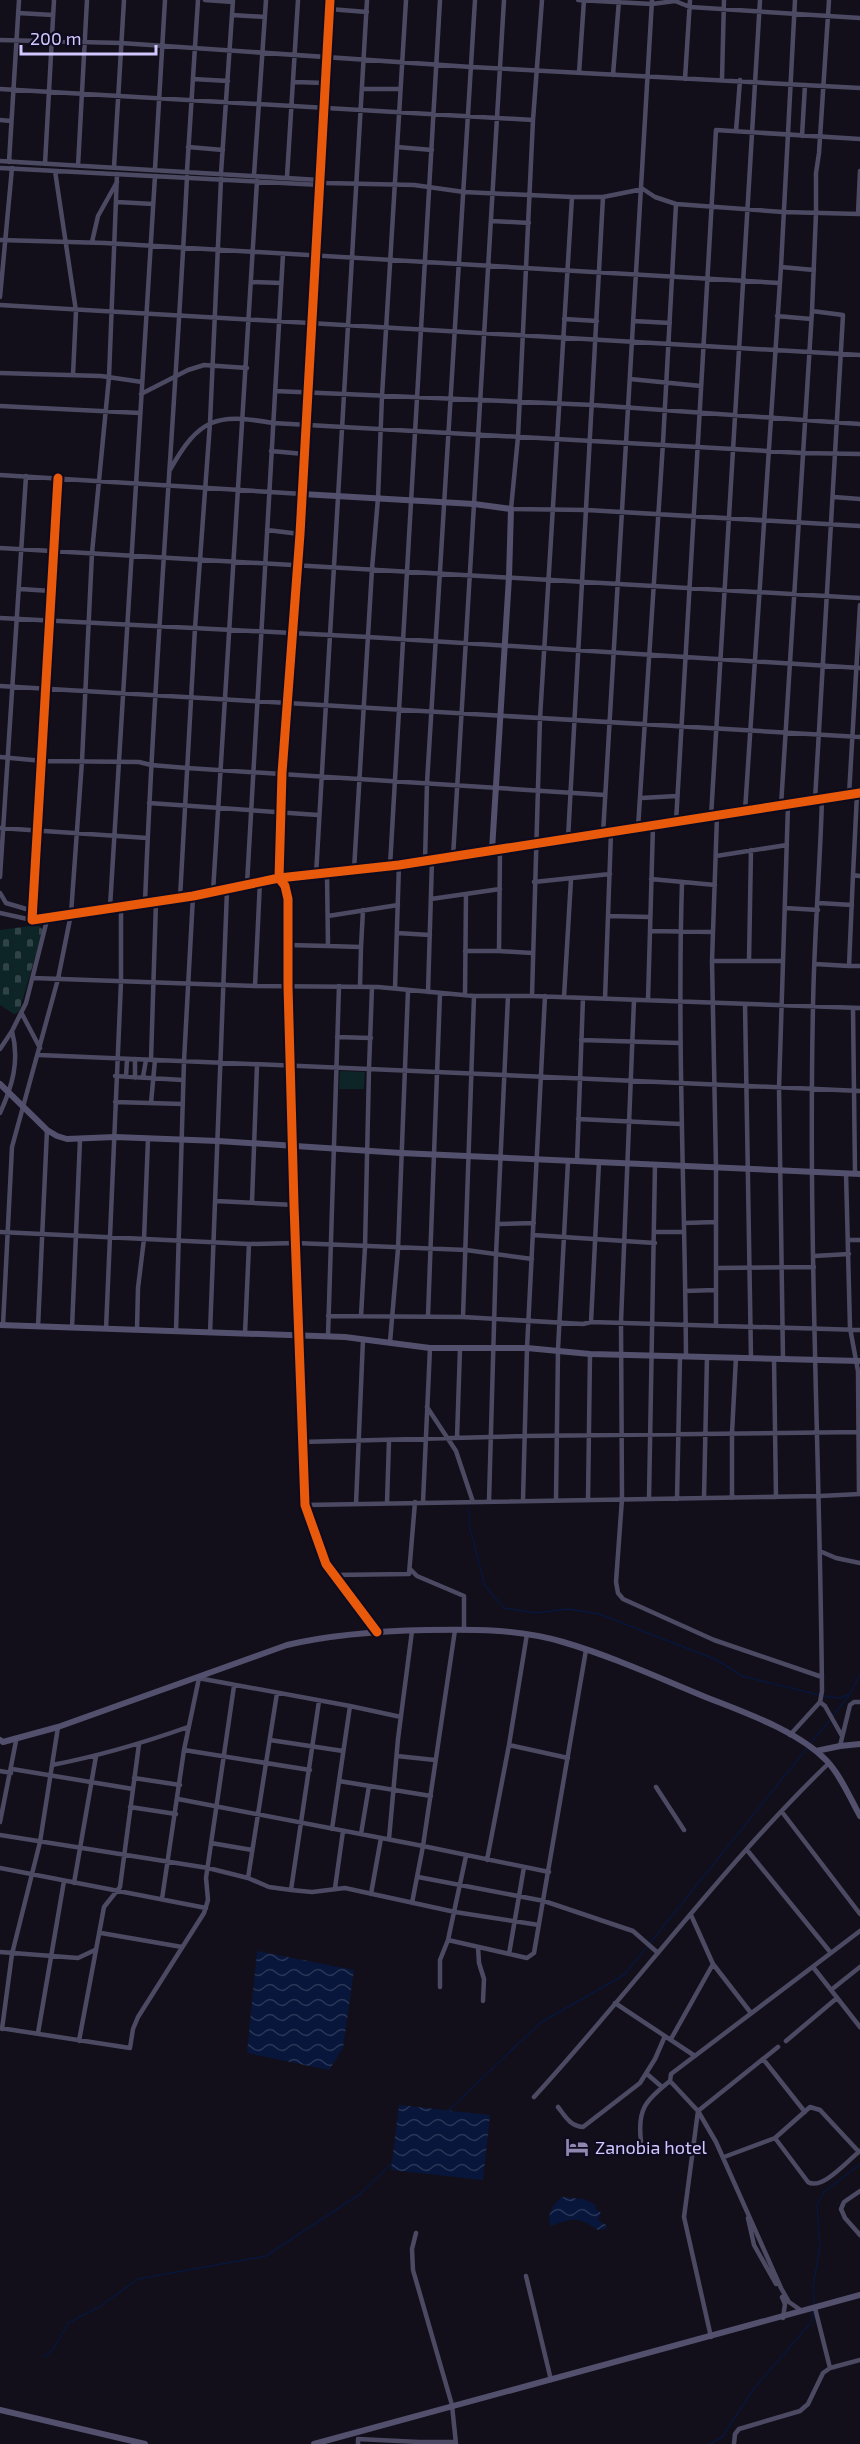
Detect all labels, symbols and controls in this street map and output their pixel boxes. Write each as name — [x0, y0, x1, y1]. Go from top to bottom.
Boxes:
scale bar — [21, 18, 156, 56]
text: 200 m — [30, 27, 82, 49]
hotel icon: Zanobia hotel — [564, 2134, 590, 2160]
place label: Zanobia hotel — [595, 2136, 708, 2158]

